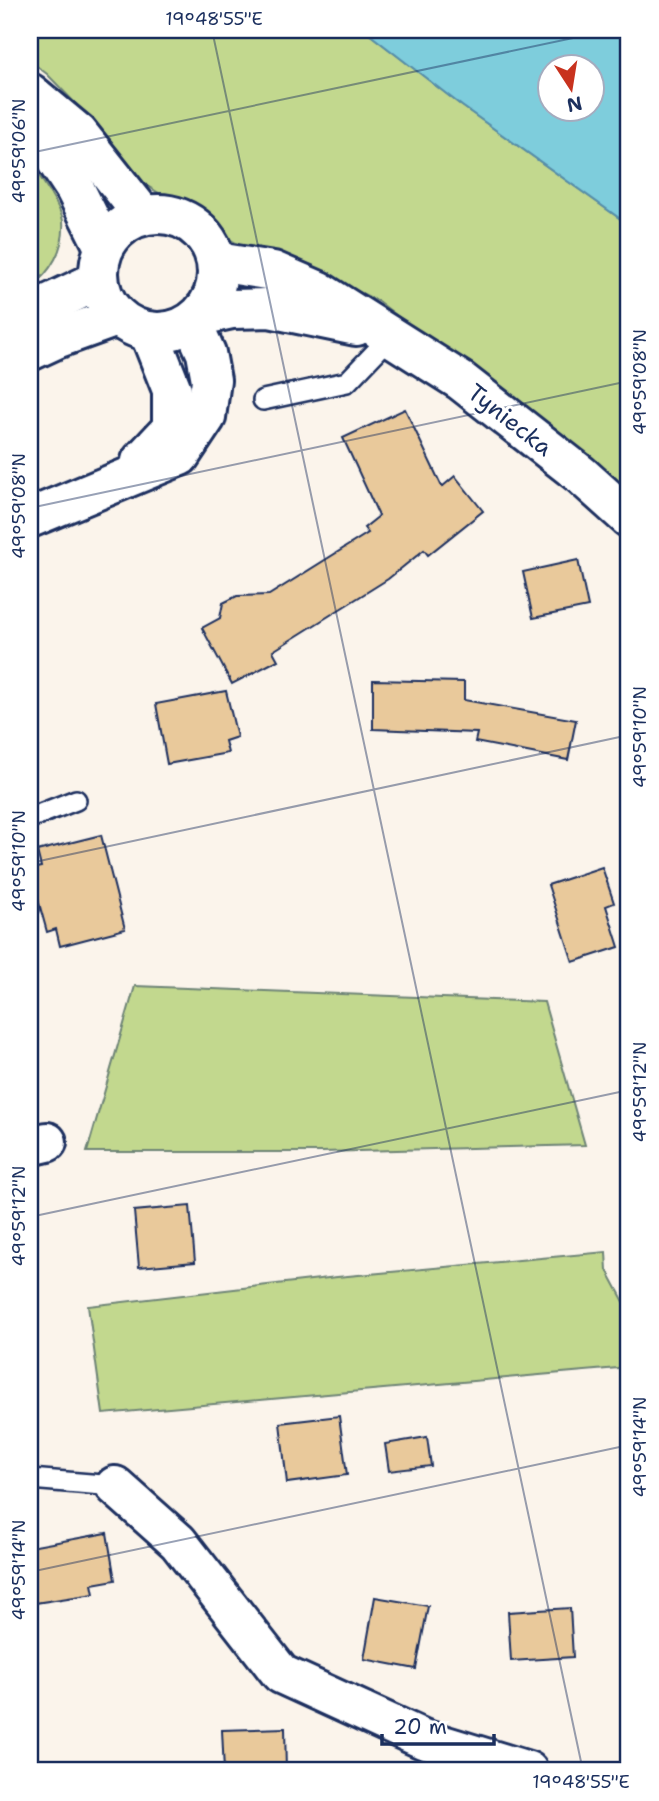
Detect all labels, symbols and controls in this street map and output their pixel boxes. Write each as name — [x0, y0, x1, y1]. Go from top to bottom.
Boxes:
text: 19°48'55"E — [165, 7, 263, 31]
north arrow — [536, 52, 606, 122]
text: N — [564, 90, 584, 118]
text: 49°59'06"N — [7, 98, 31, 204]
text: 49°59'08"N — [628, 329, 652, 435]
street label: Tyniecka — [461, 377, 559, 463]
text: 49°59'08"N — [7, 453, 31, 559]
text: 49°59'10"N — [628, 686, 652, 788]
text: 49°59'10"N — [7, 810, 31, 912]
text: 49°59'12"N — [628, 1042, 652, 1142]
text: 49°59'12"N — [7, 1166, 31, 1266]
text: 49°59'14"N — [628, 1397, 652, 1498]
text: 49°59'14"N — [7, 1520, 31, 1621]
scale bar — [382, 1703, 494, 1747]
text: 20 m — [393, 1713, 447, 1741]
text: 19°48'55"E — [532, 1770, 630, 1794]

